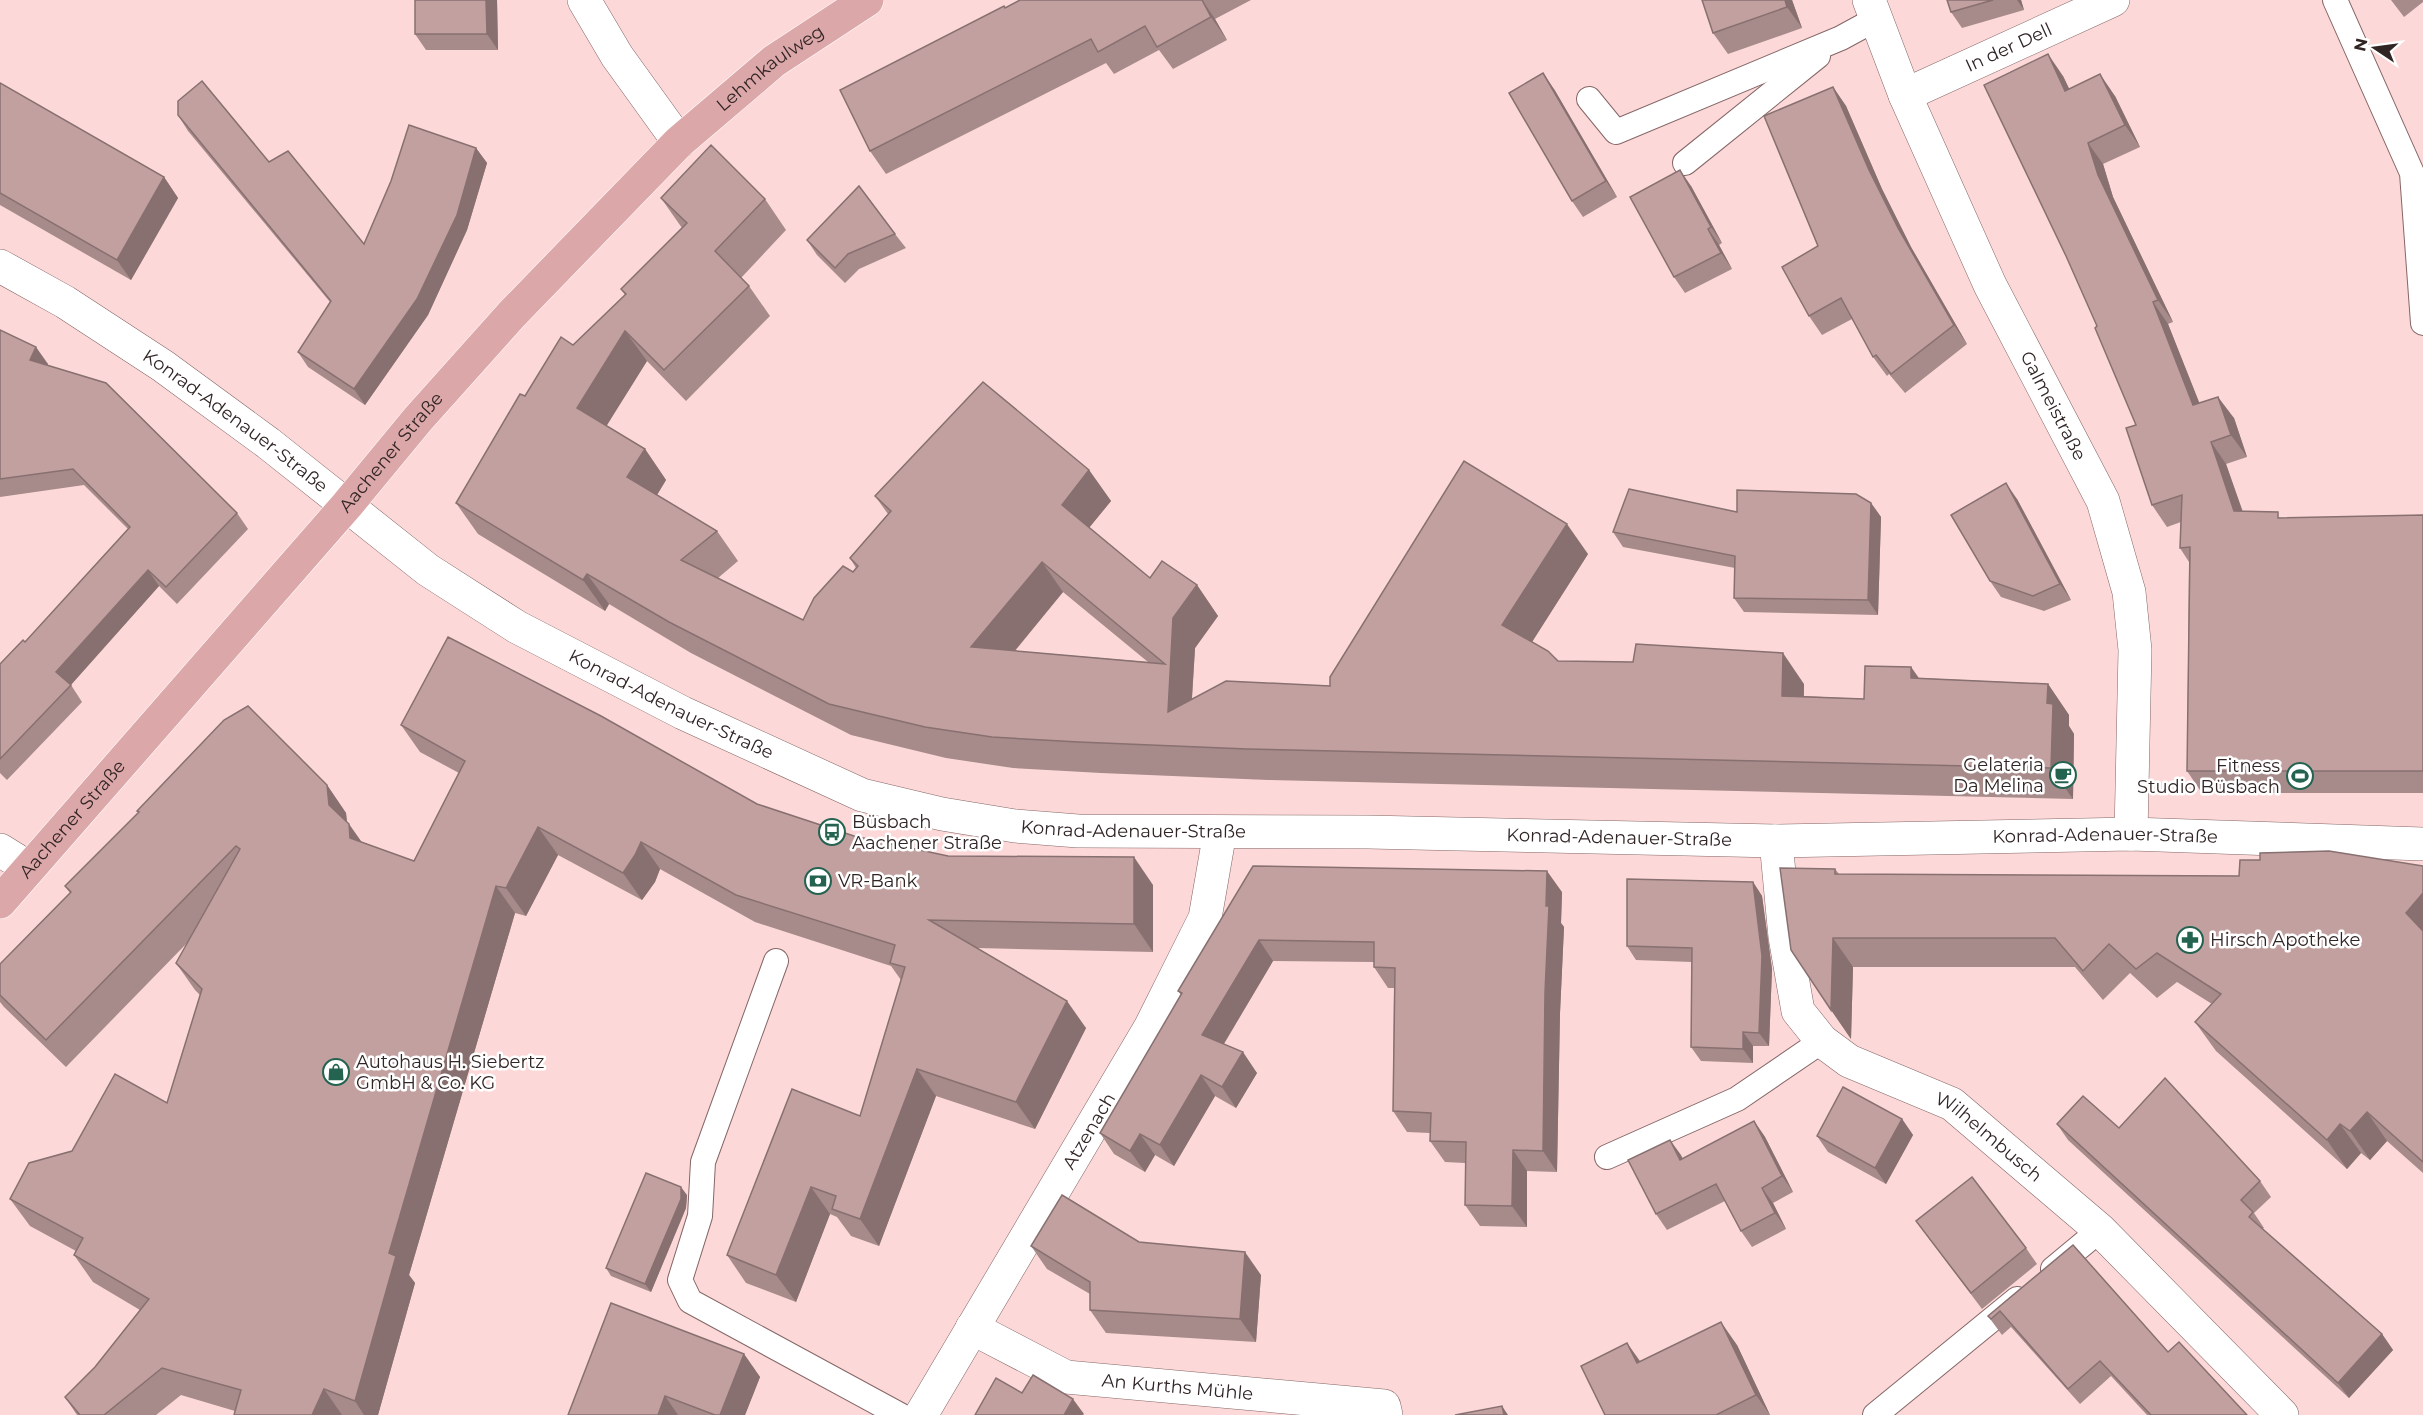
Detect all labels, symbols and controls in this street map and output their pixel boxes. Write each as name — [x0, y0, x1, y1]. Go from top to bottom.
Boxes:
street label: In der Dell — [1962, 18, 2055, 77]
north arrow — [2345, 18, 2405, 78]
street label: Lehmkaulweg — [712, 20, 828, 116]
text: N — [2350, 36, 2372, 53]
street label: Konrad-Adenauer-Straße — [138, 345, 332, 497]
street label: Galmeistraße — [2016, 347, 2091, 464]
street label: Aachener Straße — [335, 388, 448, 517]
street label: Konrad-Adenauer-Straße — [565, 645, 777, 764]
place label: Gelateria Da Melina — [1953, 754, 2044, 797]
street label: Aachener Straße — [15, 755, 130, 883]
place label: Fitness Studio Büsbach — [2137, 755, 2280, 798]
cafe icon: Gelateria Da Melina — [2048, 760, 2078, 790]
sports icon: Fitness Studio Büsbach — [2285, 761, 2315, 791]
place label: Büsbach Aachener Straße — [852, 811, 1002, 854]
street label: Konrad-Adenauer-Straße — [1020, 815, 1246, 843]
bus stop icon: Büsbach Aachener Straße — [817, 817, 847, 847]
street label: Konrad-Adenauer-Straße — [1992, 823, 2218, 848]
street label: Konrad-Adenauer-Straße — [1506, 824, 1732, 851]
bank icon: VR-Bank — [803, 866, 833, 896]
place label: VR-Bank — [838, 870, 918, 892]
pharmacy icon: Hirsch Apotheke — [2175, 925, 2205, 955]
place label: Hirsch Apotheke — [2210, 929, 2360, 951]
place label: Autohaus H. Siebertz GmbH & Co. KG — [356, 1051, 544, 1094]
shop icon: Autohaus H. Siebertz GmbH & Co. KG — [321, 1057, 351, 1087]
street label: Wilhelmbusch — [1932, 1087, 2046, 1187]
street label: Atzenach — [1058, 1089, 1120, 1173]
street label: An Kurths Mühle — [1101, 1369, 1254, 1405]

